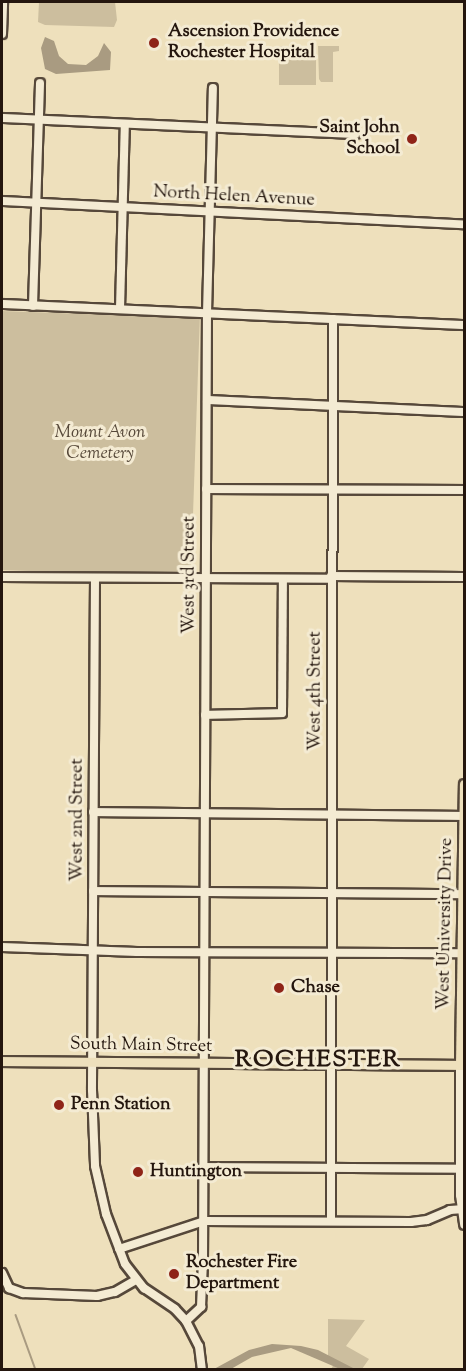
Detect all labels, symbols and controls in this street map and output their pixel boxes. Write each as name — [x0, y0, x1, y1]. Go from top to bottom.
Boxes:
place label: Ascension Providence Rochester Hospital — [168, 22, 339, 64]
marker: Ascension Providence Rochester Hospital — [145, 34, 163, 52]
place label: Saint John School — [319, 118, 400, 160]
marker: Saint John School — [405, 132, 419, 146]
street label: North Helen Avenue — [153, 182, 315, 212]
park label: Mount Avon Cemetery — [55, 423, 145, 466]
street label: West 3rd Street — [179, 516, 201, 634]
street label: West 4th Street — [305, 631, 327, 751]
street label: West 2nd Street — [67, 758, 89, 882]
street label: West University Drive — [434, 838, 458, 1010]
place label: Chase — [291, 977, 340, 999]
marker: Chase — [272, 981, 286, 995]
street label: South Main Street — [70, 1034, 212, 1058]
district label: ROCHESTER — [235, 1047, 401, 1075]
place label: Penn Station — [71, 1094, 171, 1116]
marker: Penn Station — [52, 1098, 66, 1112]
place label: Huntington — [150, 1161, 242, 1183]
marker: Huntington — [131, 1165, 145, 1179]
place label: Rochester Fire Department — [186, 1253, 297, 1296]
marker: Rochester Fire Department — [167, 1267, 181, 1281]

